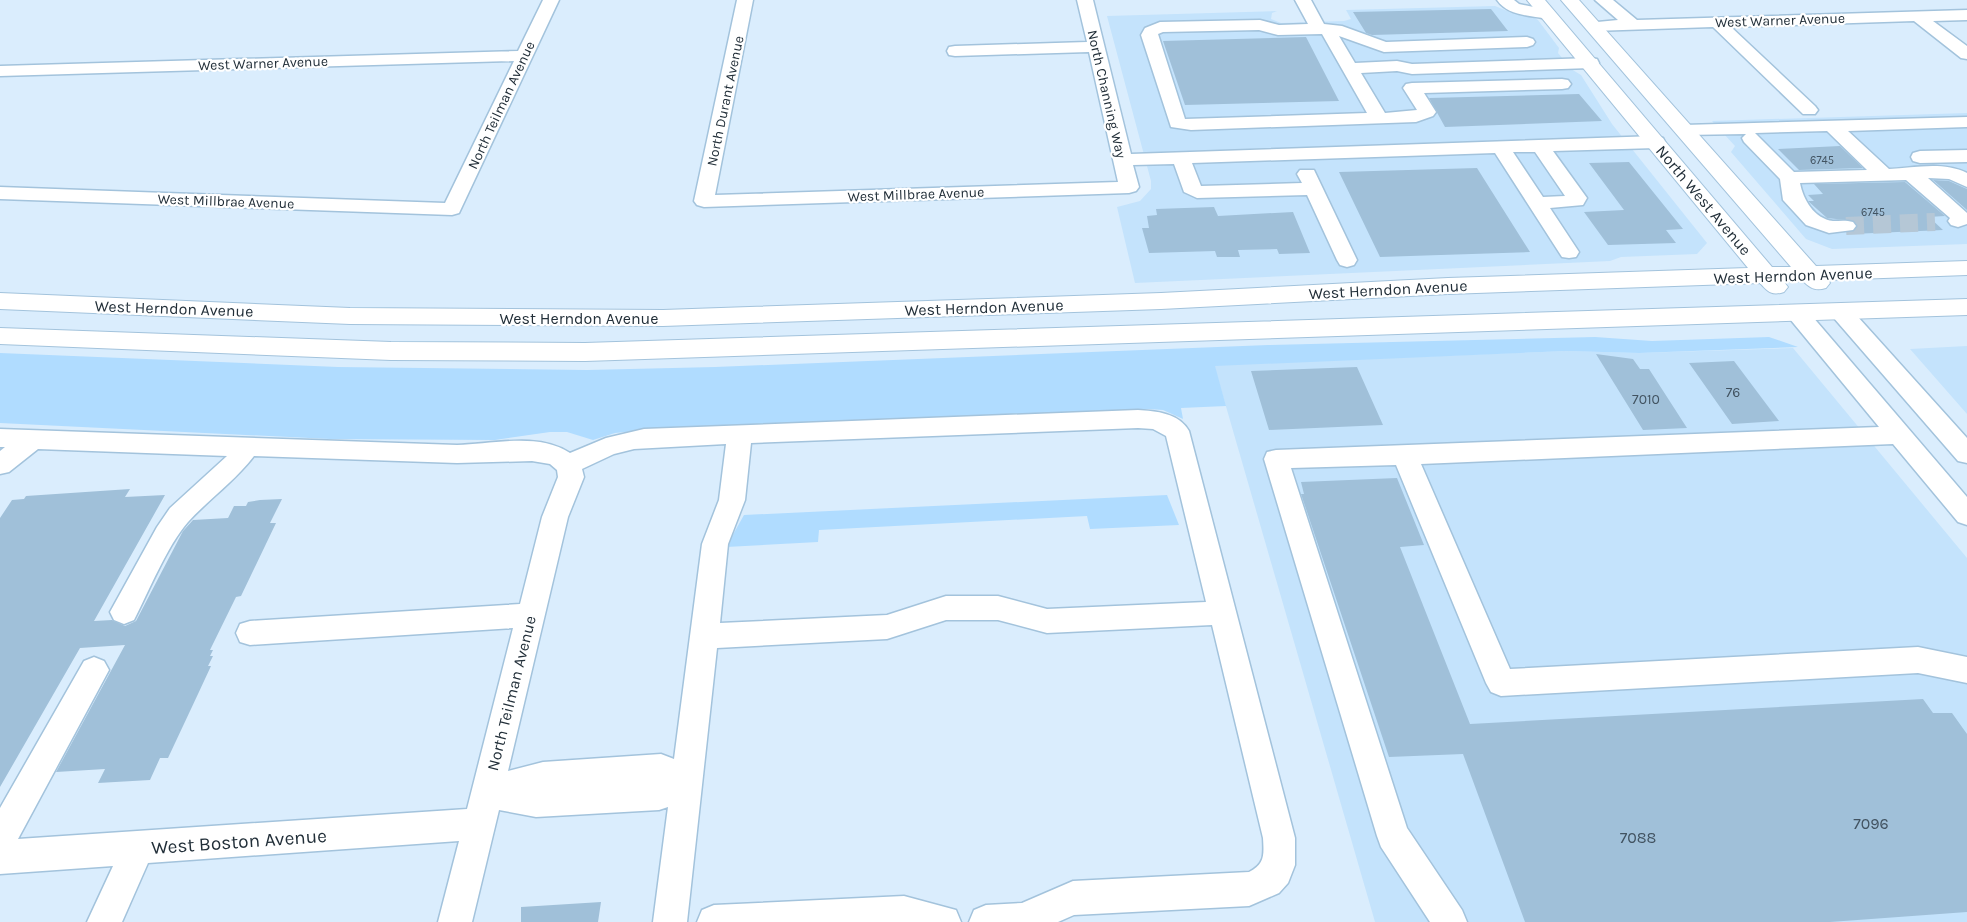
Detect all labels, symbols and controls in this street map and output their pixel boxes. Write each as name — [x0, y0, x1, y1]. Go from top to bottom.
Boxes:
street label: West Warner Avenue — [1715, 10, 1845, 31]
street label: North Channing Way — [1083, 28, 1130, 160]
street label: North Durant Avenue — [703, 34, 748, 168]
street label: North Teilman Avenue — [464, 39, 539, 172]
street label: West Warner Avenue — [198, 53, 328, 74]
street label: North West Avenue — [1652, 141, 1755, 259]
house number: 6745 — [1810, 154, 1834, 167]
street label: West Millbrae Avenue — [847, 184, 985, 205]
street label: West Millbrae Avenue — [157, 191, 295, 212]
house number: 6745 — [1861, 206, 1885, 219]
street label: West Herndon Avenue — [1713, 263, 1873, 288]
street label: West Herndon Avenue — [1308, 276, 1468, 303]
street label: West Herndon Avenue — [904, 295, 1064, 320]
street label: West Herndon Avenue — [94, 296, 254, 321]
street label: West Herndon Avenue — [500, 309, 658, 328]
house number: 76 — [1726, 384, 1740, 401]
house number: 7010 — [1632, 391, 1660, 408]
street label: North Teilman Avenue — [483, 614, 540, 773]
house number: 7096 — [1853, 814, 1889, 833]
street label: West Boston Avenue — [151, 825, 328, 859]
house number: 7088 — [1620, 828, 1656, 847]

